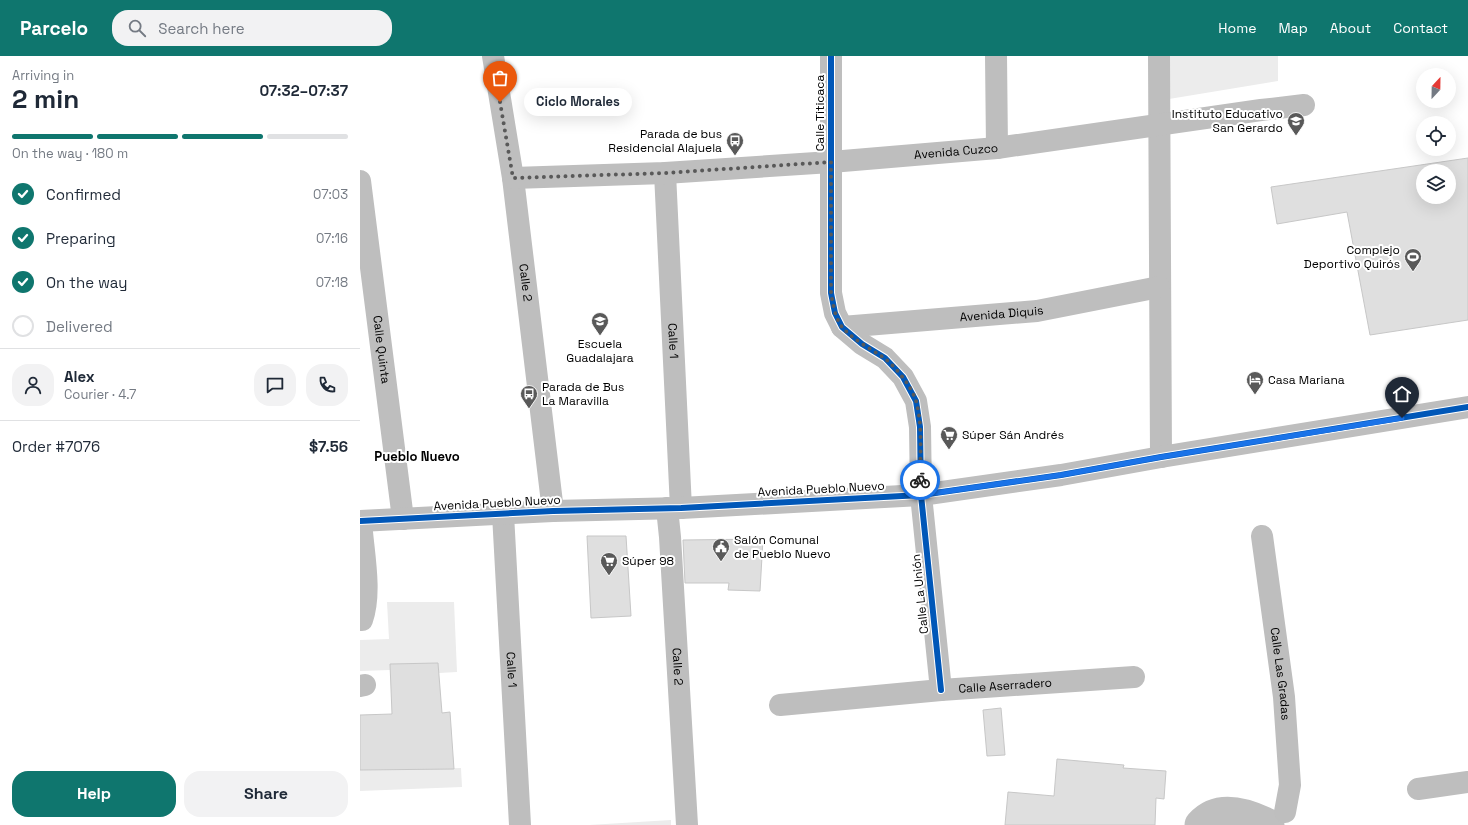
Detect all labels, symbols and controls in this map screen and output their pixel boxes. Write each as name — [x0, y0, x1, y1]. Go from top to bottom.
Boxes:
search box — [112, 10, 392, 46]
text: Parcelo — [20, 16, 88, 41]
icon: search — [126, 17, 148, 39]
text: Search here — [158, 19, 245, 38]
text: Home — [1218, 19, 1256, 37]
text: Map — [1278, 19, 1308, 37]
text: About — [1330, 19, 1371, 37]
text: Contact — [1393, 19, 1448, 37]
pin — [483, 61, 517, 102]
text: Arriving in — [12, 67, 74, 84]
icon: bag — [489, 67, 511, 89]
north arrow — [1416, 68, 1456, 108]
map controls — [1416, 68, 1456, 204]
street label: Calle Titicaca — [812, 75, 828, 151]
text: 07:32–07:37 — [259, 81, 348, 100]
text: 2 min — [12, 82, 79, 116]
callout: Ciclo Morales — [524, 88, 632, 116]
text: Ciclo Morales — [536, 93, 620, 110]
place label: Instituto Educativo San Gerardo — [1172, 106, 1283, 136]
school or university icon: Instituto Educativo San Gerardo — [1286, 111, 1306, 136]
button: locate — [1416, 116, 1456, 156]
place label: Parada de bus Residencial Alajuela — [608, 126, 722, 156]
bus stop icon: Parada de bus Residencial Alajuela — [725, 131, 745, 156]
street label: Avenida Cuzco — [913, 140, 999, 163]
text: On the way · 180 m — [12, 145, 128, 162]
button: layers — [1416, 164, 1456, 204]
icon: check — [12, 183, 34, 205]
text: Confirmed — [46, 185, 121, 204]
text: 07:03 — [313, 186, 348, 203]
icon: check — [12, 227, 34, 249]
text: Preparing — [46, 229, 116, 248]
text: 07:16 — [316, 230, 348, 247]
place label: Complejo Deportivo Quirós — [1304, 242, 1400, 272]
sports icon: Complejo Deportivo Quirós — [1403, 247, 1423, 272]
street label: Calle 2 — [515, 263, 536, 302]
icon: check — [12, 271, 34, 293]
text: On the way — [46, 273, 127, 292]
text: 07:18 — [316, 274, 348, 291]
street label: Avenida Diquis — [959, 302, 1045, 325]
school or university icon: Escuela Guadalajara — [590, 311, 610, 336]
street label: Calle Quinta — [369, 315, 394, 385]
text: Delivered — [46, 317, 113, 336]
street label: Calle 1 — [664, 323, 682, 359]
place label: Escuela Guadalajara — [566, 336, 634, 366]
button: person — [12, 364, 54, 406]
button: chat — [254, 364, 296, 406]
button: phone — [306, 364, 348, 406]
text: Alex — [64, 367, 95, 386]
hotel icon: Casa Mariana — [1245, 370, 1265, 395]
place label: Casa Mariana — [1268, 372, 1345, 388]
pin — [1385, 377, 1419, 418]
place label: Parada de Bus La Maravilla — [542, 379, 624, 409]
icon: home — [1391, 383, 1413, 405]
bus stop icon: Parada de Bus La Maravilla — [519, 384, 539, 409]
text: Courier · 4.7 — [64, 386, 136, 403]
supermarket icon: Súper Sán Andrés — [939, 425, 959, 450]
place label: Súper Sán Andrés — [962, 427, 1064, 443]
text: Order #7076 — [12, 437, 100, 456]
text: $7.56 — [309, 437, 348, 456]
district label: Pueblo Nuevo — [374, 448, 460, 465]
courier — [900, 460, 940, 500]
icon: bike — [909, 469, 931, 491]
street label: Avenida Pueblo Nuevo — [757, 478, 885, 500]
street label: Avenida Pueblo Nuevo — [433, 492, 561, 514]
place label: Salón Comunal de Pueblo Nuevo — [734, 532, 831, 562]
public building icon: Salón Comunal de Pueblo Nuevo — [711, 537, 731, 562]
supermarket icon: Súper 98 — [599, 551, 619, 576]
place label: Súper 98 — [622, 553, 674, 569]
street label: Calle La Unión — [908, 553, 932, 635]
street label: Calle Las Gradas — [1267, 626, 1294, 721]
street label: Calle 2 — [669, 647, 687, 686]
street label: Calle 1 — [503, 651, 520, 688]
street label: Calle Aserradero — [958, 675, 1052, 697]
button: Help — [12, 771, 176, 817]
button: Share — [184, 771, 348, 817]

